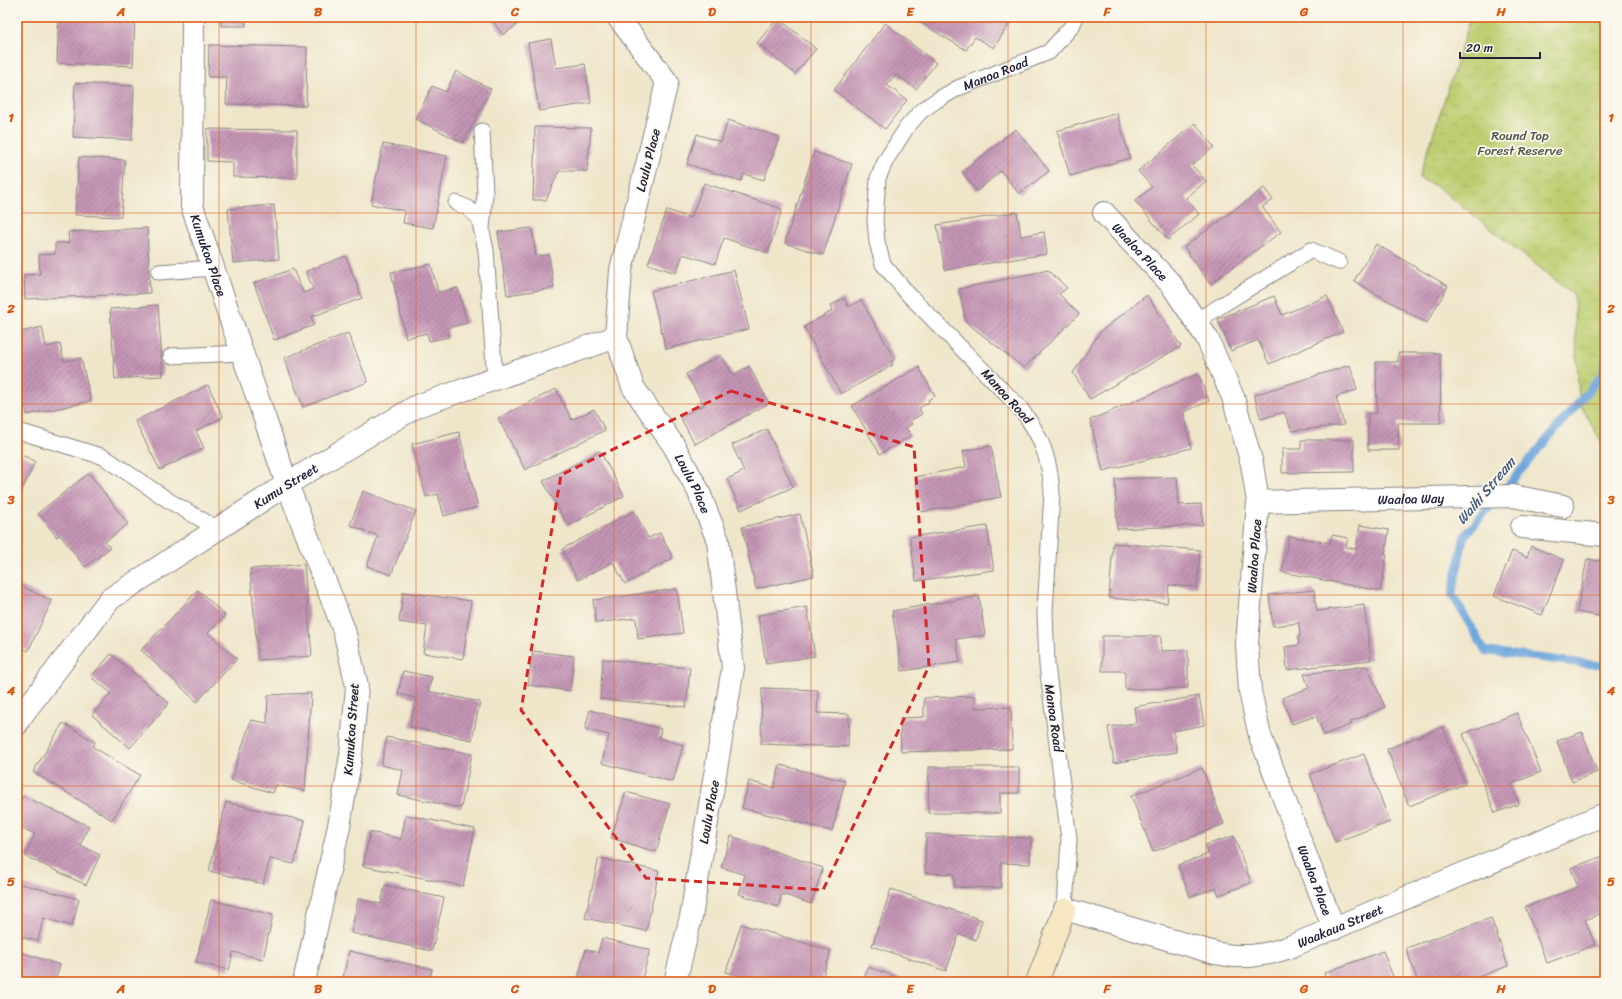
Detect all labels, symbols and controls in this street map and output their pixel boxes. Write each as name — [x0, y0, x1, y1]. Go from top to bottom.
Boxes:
text: A — [116, 0, 125, 23]
text: B — [314, 0, 323, 23]
text: C — [510, 0, 520, 23]
text: D — [708, 0, 716, 23]
text: E — [906, 0, 915, 23]
text: F — [1102, 0, 1111, 23]
text: G — [1299, 0, 1309, 23]
text: H — [1495, 0, 1506, 23]
scale bar — [1460, 34, 1540, 60]
text: 20 m — [1466, 37, 1493, 59]
street label: Manoa Road — [959, 49, 1033, 97]
text: 1 — [8, 106, 14, 129]
text: 1 — [1608, 106, 1614, 129]
park label: Round Top Forest Reserve — [1477, 124, 1563, 162]
street label: Loulu Place — [629, 126, 667, 194]
street label: Kumukoa Place — [184, 211, 234, 300]
street label: Waaloa Place — [1107, 217, 1174, 286]
text: 2 — [6, 297, 15, 320]
text: 2 — [1606, 297, 1615, 320]
street label: Manoa Road — [976, 363, 1039, 430]
street label: Loulu Place — [669, 449, 718, 517]
water label: Waihi Stream — [1450, 451, 1523, 531]
street label: Kumu Street — [248, 456, 323, 515]
street label: Waaloa Way — [1377, 486, 1445, 511]
text: 3 — [6, 488, 15, 511]
text: 3 — [1606, 488, 1615, 511]
street label: Waaloa Place — [1240, 518, 1268, 594]
text: 4 — [6, 679, 16, 702]
text: 4 — [1606, 679, 1616, 702]
street label: Kumukoa Street — [336, 682, 366, 776]
street label: Manoa Road — [1038, 682, 1070, 755]
street label: Loulu Place — [692, 778, 726, 846]
street label: Waaloa Place — [1291, 841, 1339, 919]
text: 5 — [7, 870, 15, 893]
text: 5 — [1607, 870, 1615, 893]
street label: Waakaua Street — [1293, 897, 1387, 954]
text: A — [116, 977, 125, 999]
text: B — [314, 977, 323, 999]
text: C — [510, 977, 520, 999]
text: D — [708, 977, 716, 999]
text: E — [906, 977, 915, 999]
text: F — [1102, 977, 1111, 999]
text: G — [1299, 977, 1309, 999]
text: H — [1495, 977, 1506, 999]

